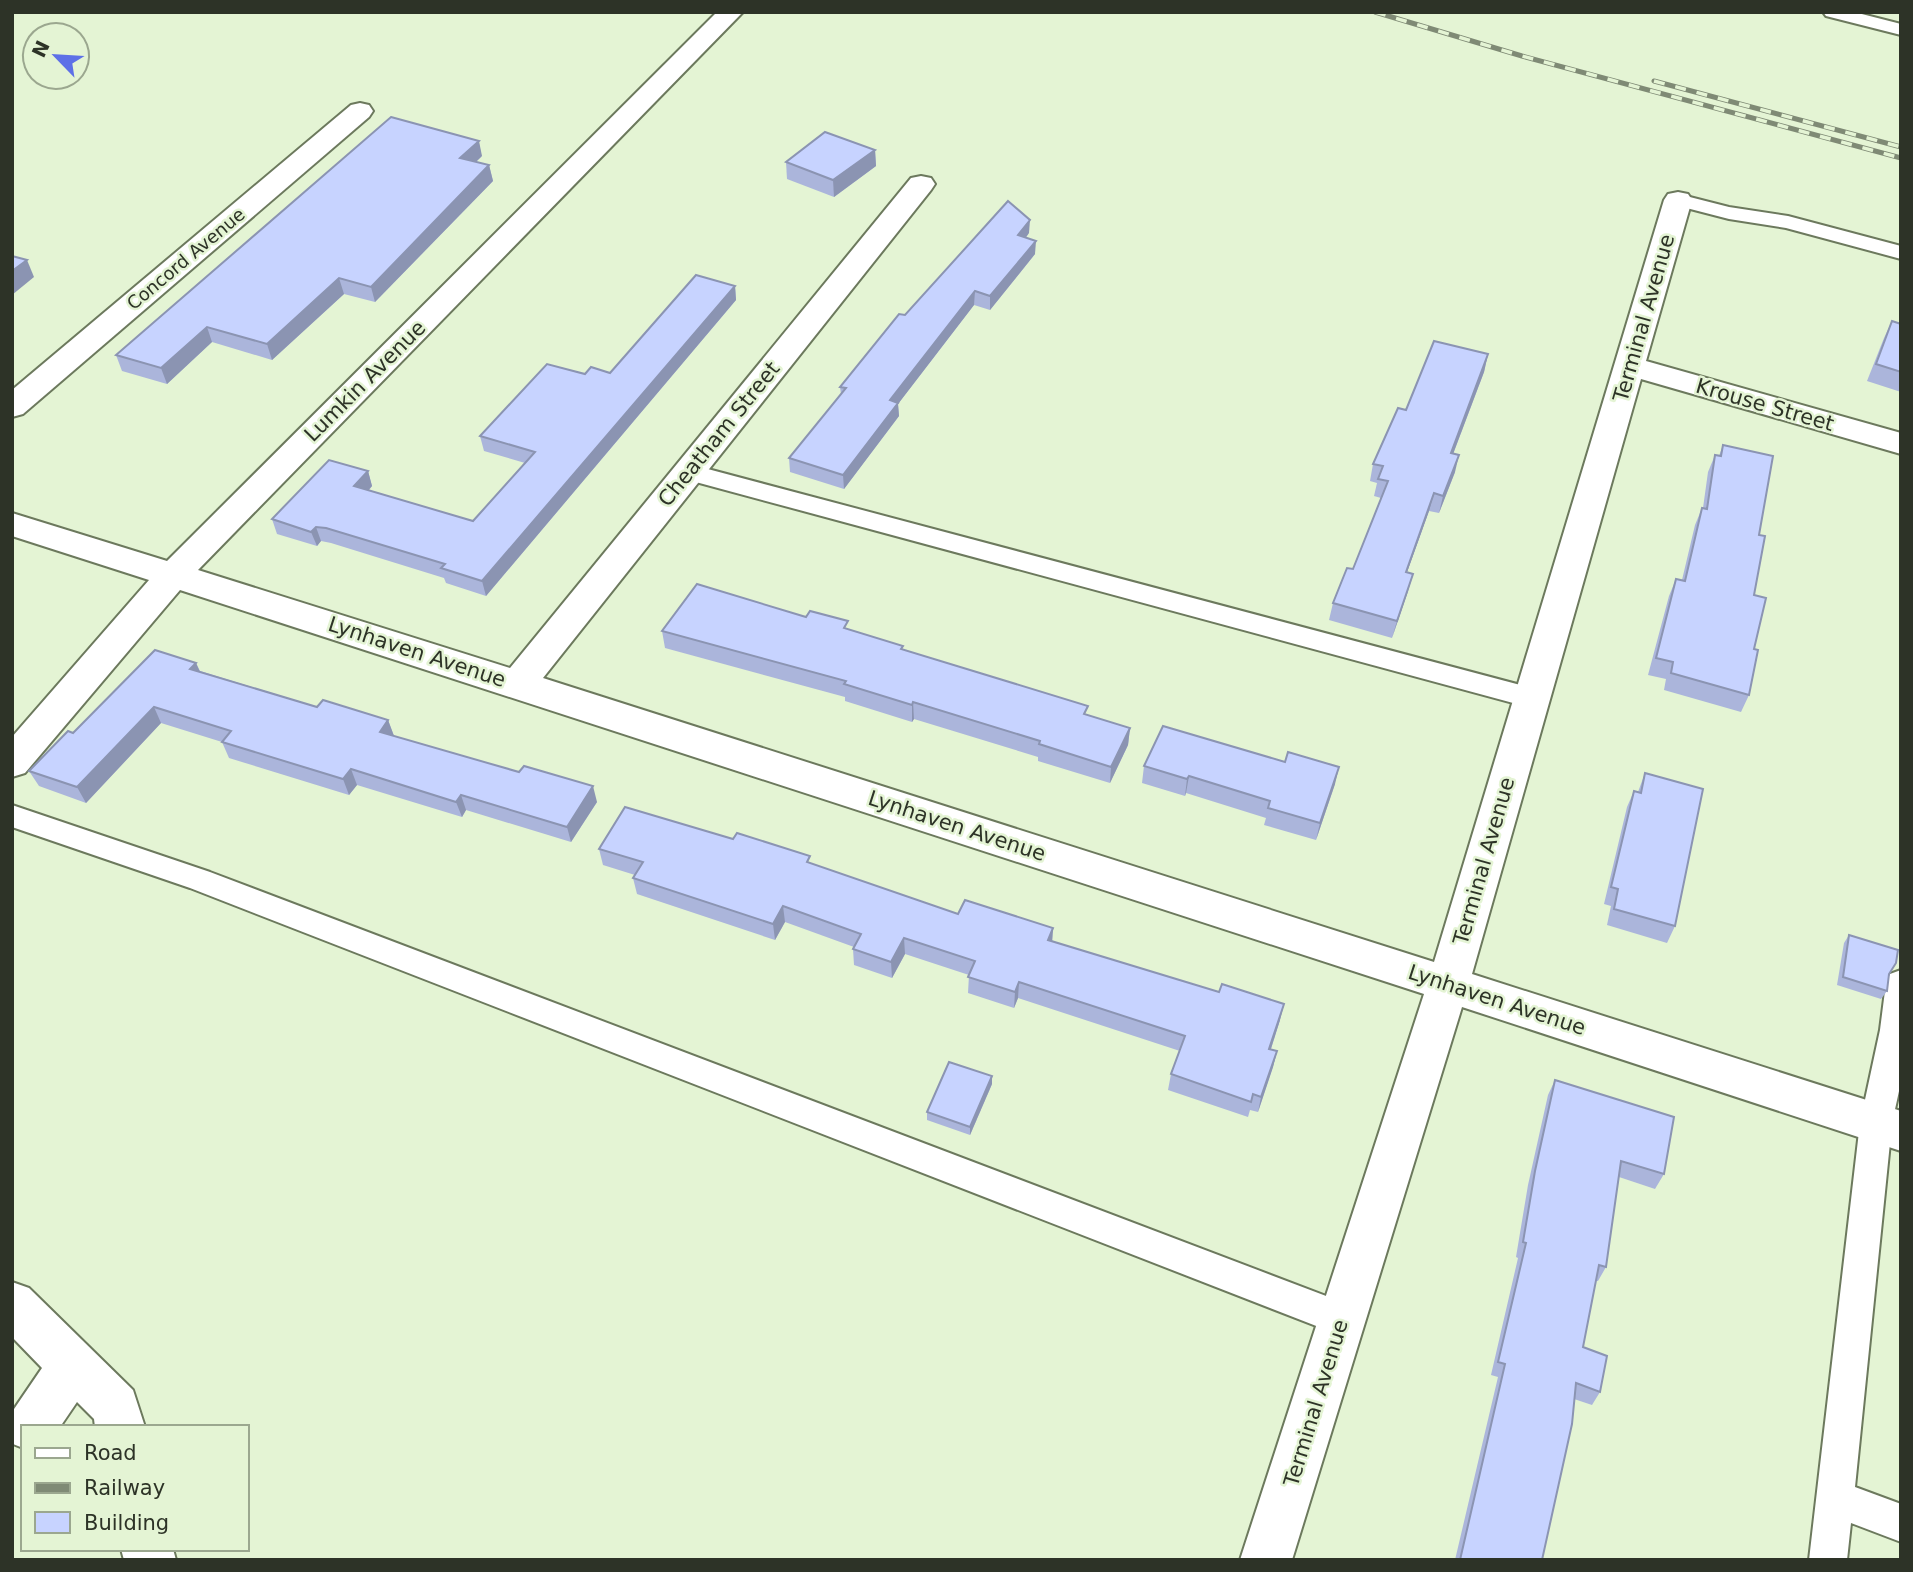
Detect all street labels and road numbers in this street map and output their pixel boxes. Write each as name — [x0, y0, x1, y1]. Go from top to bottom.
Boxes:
street label: Concord Avenue — [123, 203, 249, 314]
street label: Terminal Avenue — [1608, 231, 1679, 406]
street label: Lumkin Avenue — [300, 316, 430, 446]
street label: Cheatham Street — [653, 357, 785, 511]
street label: Krouse Street — [1693, 374, 1837, 436]
street label: Lynhaven Avenue — [325, 612, 509, 692]
street label: Terminal Avenue — [1448, 774, 1519, 949]
street label: Lynhaven Avenue — [865, 786, 1049, 866]
street label: Lynhaven Avenue — [1405, 960, 1589, 1040]
street label: Terminal Avenue — [1279, 1317, 1353, 1490]

